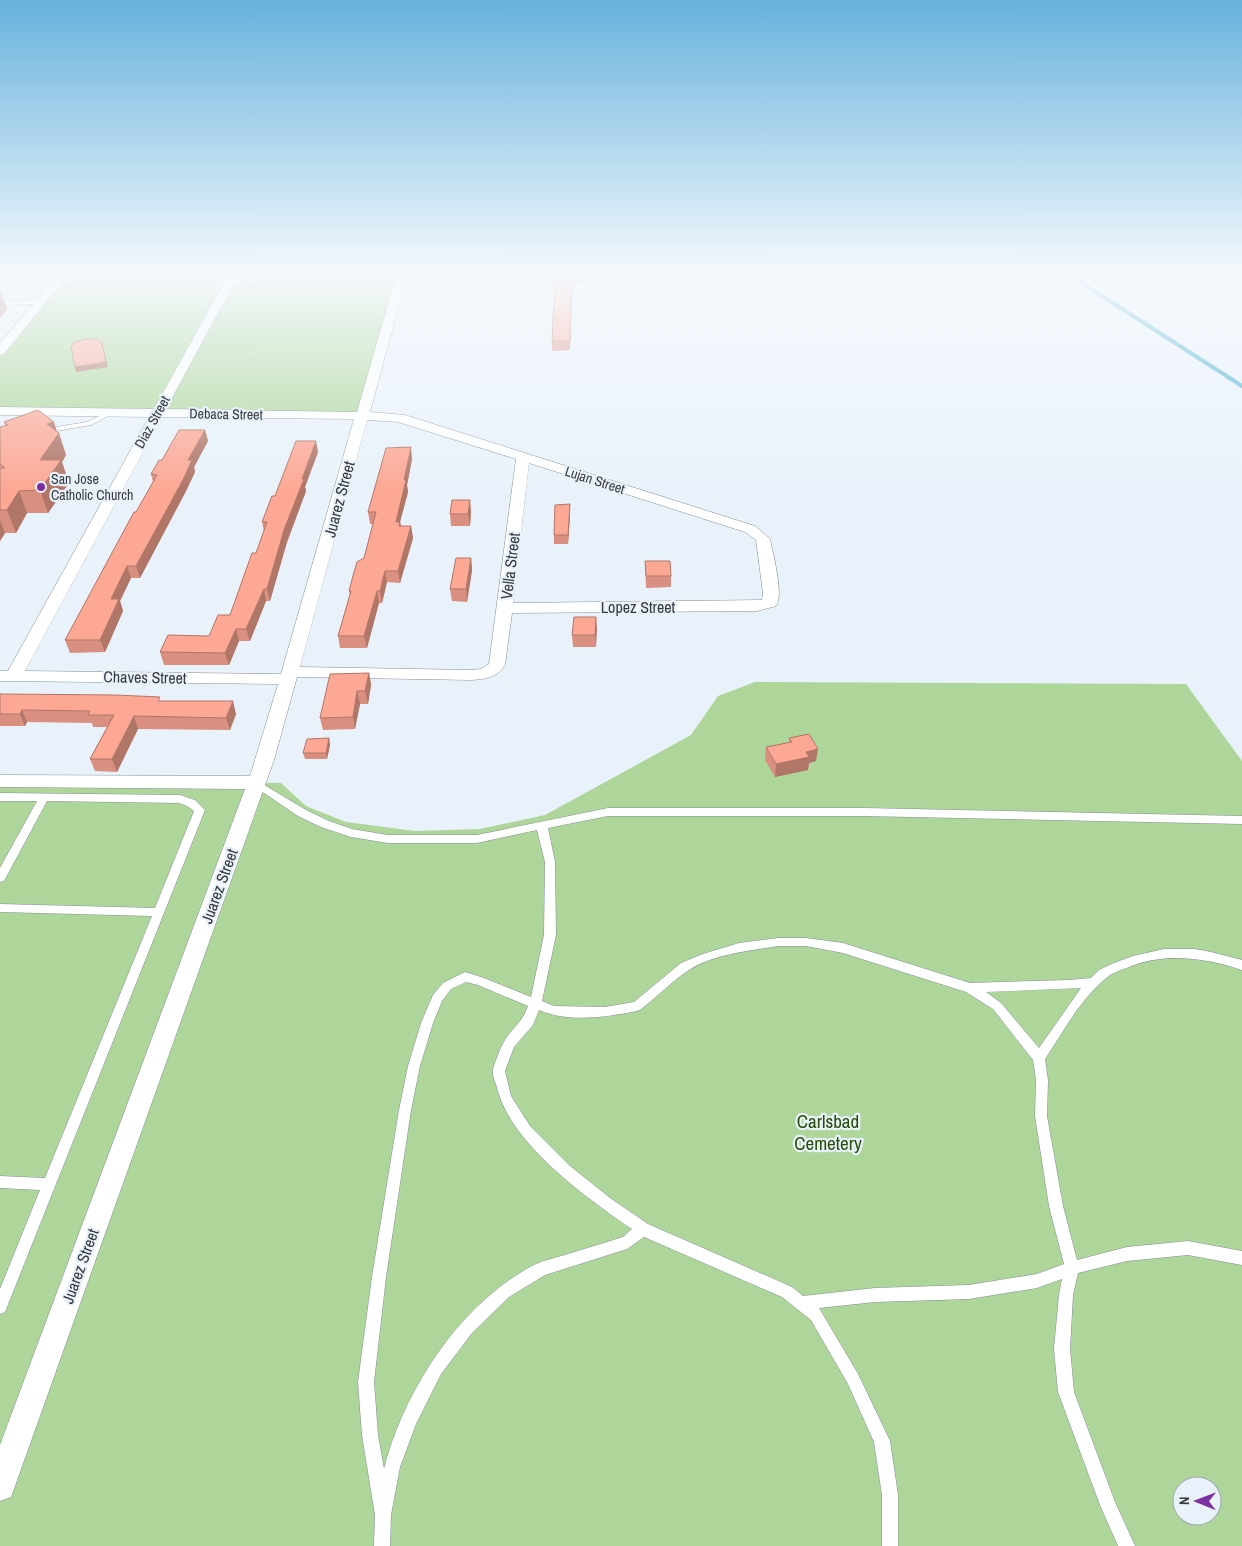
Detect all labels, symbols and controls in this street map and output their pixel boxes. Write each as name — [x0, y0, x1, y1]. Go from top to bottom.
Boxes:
street label: Diaz Street — [130, 393, 174, 451]
street label: Debaca Street — [189, 404, 263, 424]
street label: Juarez Street — [318, 458, 360, 540]
street label: Lujan Street — [563, 462, 627, 498]
place label: San Jose Catholic Church — [51, 470, 133, 504]
marker: San Jose Catholic Church — [35, 481, 47, 493]
street label: Vella Street — [495, 531, 525, 601]
street label: Lopez Street — [601, 596, 676, 618]
street label: Chaves Street — [103, 665, 187, 689]
street label: Juarez Street — [195, 845, 243, 926]
park label: Carlsbad Cemetery — [794, 1108, 862, 1156]
street label: Juarez Street — [56, 1225, 104, 1306]
north arrow — [1172, 1476, 1222, 1526]
text: N — [1175, 1496, 1193, 1505]

